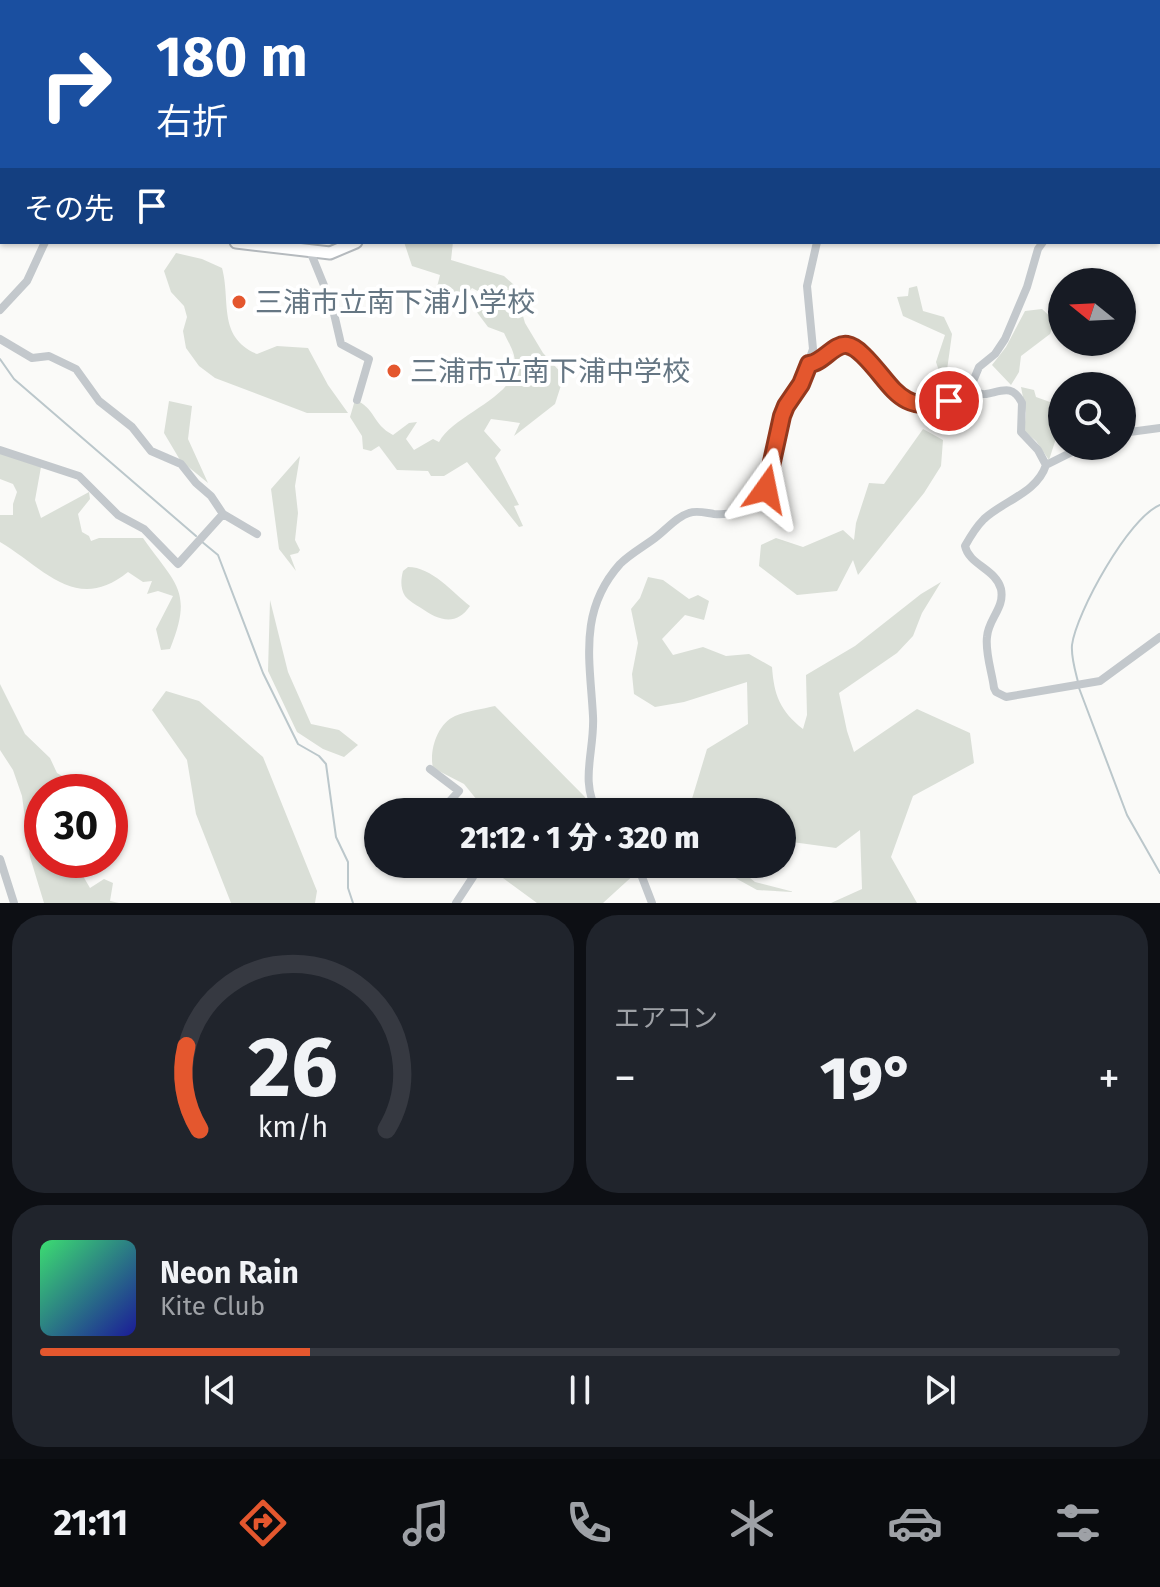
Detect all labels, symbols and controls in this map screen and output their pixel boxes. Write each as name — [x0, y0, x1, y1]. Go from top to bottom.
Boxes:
text: 180 m — [156, 24, 308, 91]
icon: right — [24, 32, 128, 136]
text: 右折 — [156, 100, 228, 144]
icon: arrive — [130, 184, 174, 228]
text: その先 — [24, 191, 114, 227]
north arrow — [1048, 268, 1136, 356]
map controls — [1048, 268, 1136, 460]
place label: 三浦市立南下浦小学校 — [255, 286, 535, 319]
marker: 三浦市立南下浦小学校 — [230, 293, 248, 311]
place label: 三浦市立南下浦中学校 — [410, 355, 690, 388]
marker: 三浦市立南下浦中学校 — [385, 362, 403, 380]
pin — [915, 367, 983, 435]
button: search — [1048, 372, 1136, 460]
icon: arrive — [927, 379, 971, 423]
position arrow — [724, 447, 808, 531]
speed limit sign: 30 — [24, 774, 128, 878]
text: 21:12 · 1 分 · 320 m — [460, 820, 700, 856]
text: エアコン — [614, 1003, 718, 1034]
text: 26 — [248, 1018, 338, 1118]
text: 19° — [820, 1043, 914, 1115]
text: − — [614, 1052, 636, 1105]
text: + — [1098, 1052, 1120, 1105]
text: km/h — [258, 1110, 328, 1145]
text: Neon Rain — [160, 1255, 299, 1291]
text: Kite Club — [160, 1291, 265, 1322]
icon: previous — [198, 1368, 242, 1412]
icon: pause — [558, 1368, 602, 1412]
icon: next — [918, 1368, 962, 1412]
icon: directions — [235, 1495, 291, 1551]
icon: music — [398, 1495, 454, 1551]
icon: phone — [561, 1495, 617, 1551]
icon: climate — [724, 1495, 780, 1551]
icon: car — [887, 1495, 943, 1551]
icon: filters — [1050, 1495, 1106, 1551]
text: 21:11 — [54, 1501, 128, 1545]

